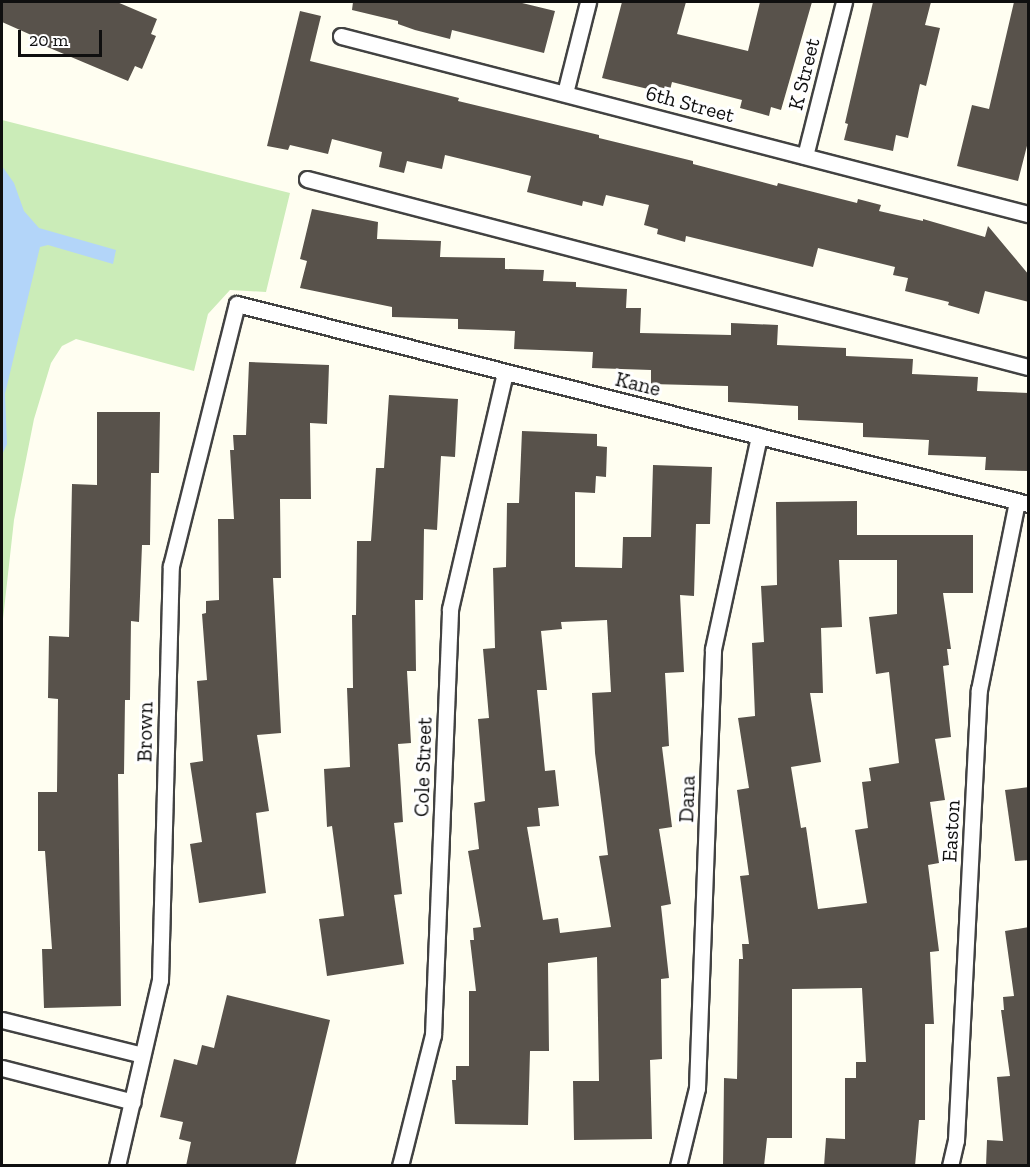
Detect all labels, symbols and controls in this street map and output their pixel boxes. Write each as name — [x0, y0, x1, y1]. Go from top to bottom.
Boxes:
scale bar — [21, 18, 105, 56]
text: 20 m — [29, 29, 68, 51]
street label: K Street — [783, 35, 825, 113]
street label: 6th Street — [643, 80, 737, 128]
street label: Kane — [613, 366, 663, 402]
street label: Brown — [132, 702, 158, 762]
street label: Cole Street — [409, 717, 437, 817]
street label: Dana — [674, 775, 700, 823]
street label: Easton — [937, 799, 965, 863]

